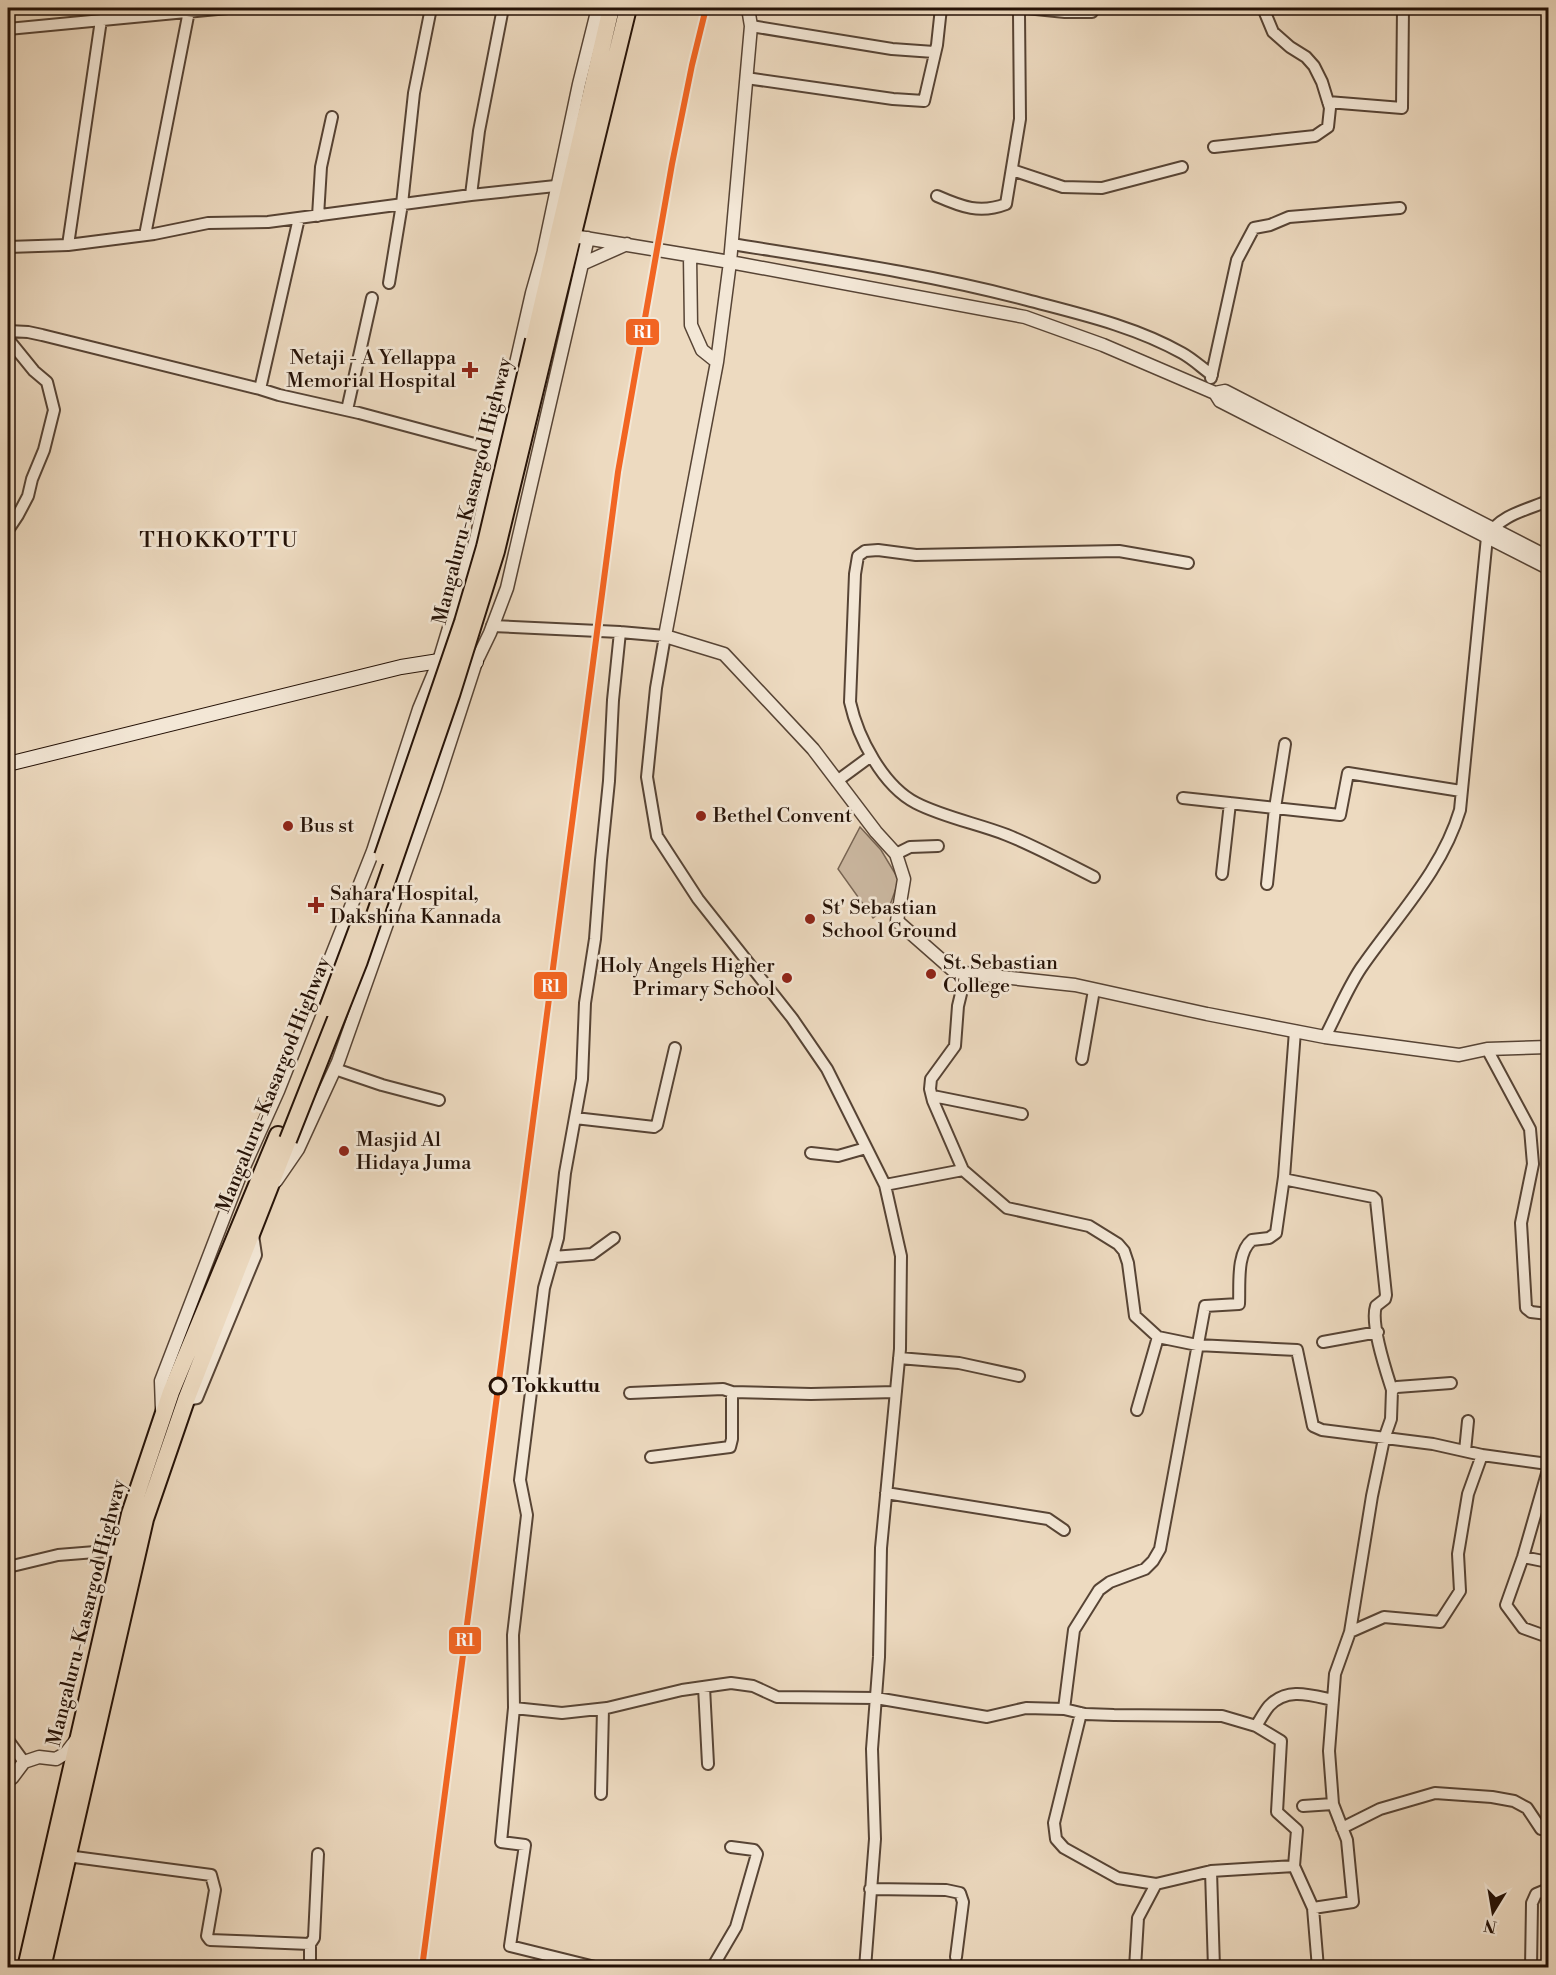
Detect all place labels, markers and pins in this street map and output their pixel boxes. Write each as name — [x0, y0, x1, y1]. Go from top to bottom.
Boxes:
place label: Netaji - A Yellappa Memorial Hospital — [286, 346, 457, 394]
marker: Netaji - A Yellappa Memorial Hospital — [461, 361, 479, 379]
place label: Bethel Convent — [712, 804, 852, 829]
marker: Bethel Convent — [694, 809, 708, 823]
place label: Bus st — [299, 814, 354, 839]
marker: Bus st — [281, 819, 295, 833]
place label: Sahara Hospital, Dakshina Kannada — [330, 882, 502, 930]
marker: Sahara Hospital, Dakshina Kannada — [307, 896, 325, 914]
place label: St' Sebastian School Ground — [822, 896, 958, 944]
marker: St' Sebastian School Ground — [803, 912, 817, 926]
place label: St. Sebastian College — [943, 951, 1058, 999]
place label: Holy Angels Higher Primary School — [600, 954, 775, 1002]
marker: St. Sebastian College — [924, 967, 938, 981]
marker: Holy Angels Higher Primary School — [780, 971, 794, 985]
place label: Masjid Al Hidaya Juma — [356, 1128, 472, 1176]
marker: Masjid Al Hidaya Juma — [337, 1144, 351, 1158]
place label: Tokkuttu — [512, 1374, 601, 1399]
marker: Tokkuttu — [489, 1377, 507, 1395]

